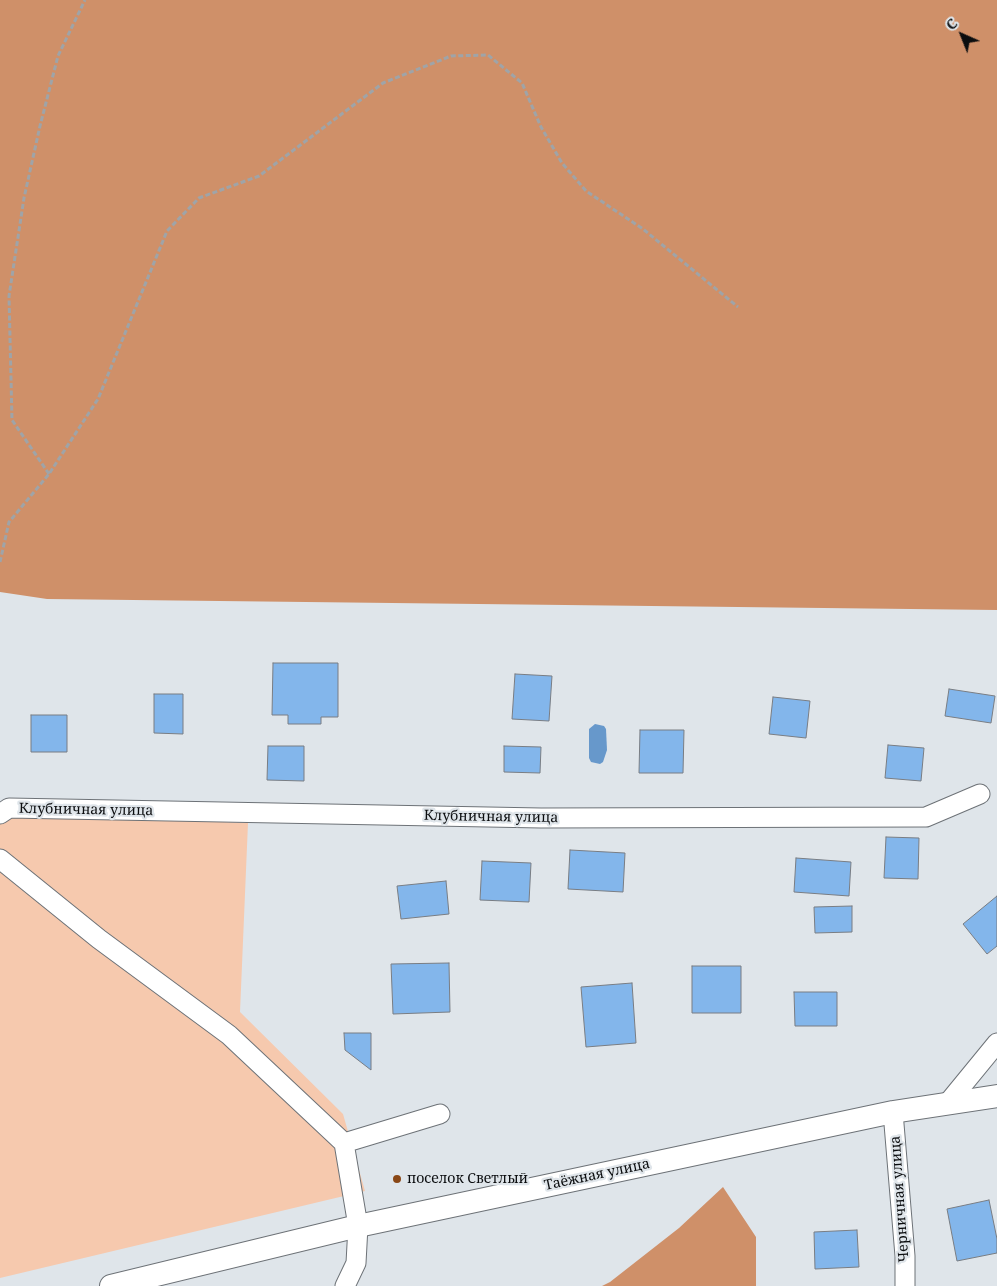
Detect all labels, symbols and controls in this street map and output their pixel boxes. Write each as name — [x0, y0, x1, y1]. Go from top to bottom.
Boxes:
north arrow — [937, 10, 987, 60]
text: С — [941, 14, 961, 34]
street label: Клубничная улица — [19, 800, 153, 820]
street label: Клубничная улица — [424, 807, 558, 827]
street label: Черничная улица — [887, 1135, 913, 1263]
street label: Таёжная улица — [543, 1156, 651, 1194]
place label: поселок Светлый — [407, 1171, 528, 1187]
marker: поселок Светлый — [391, 1173, 403, 1185]

